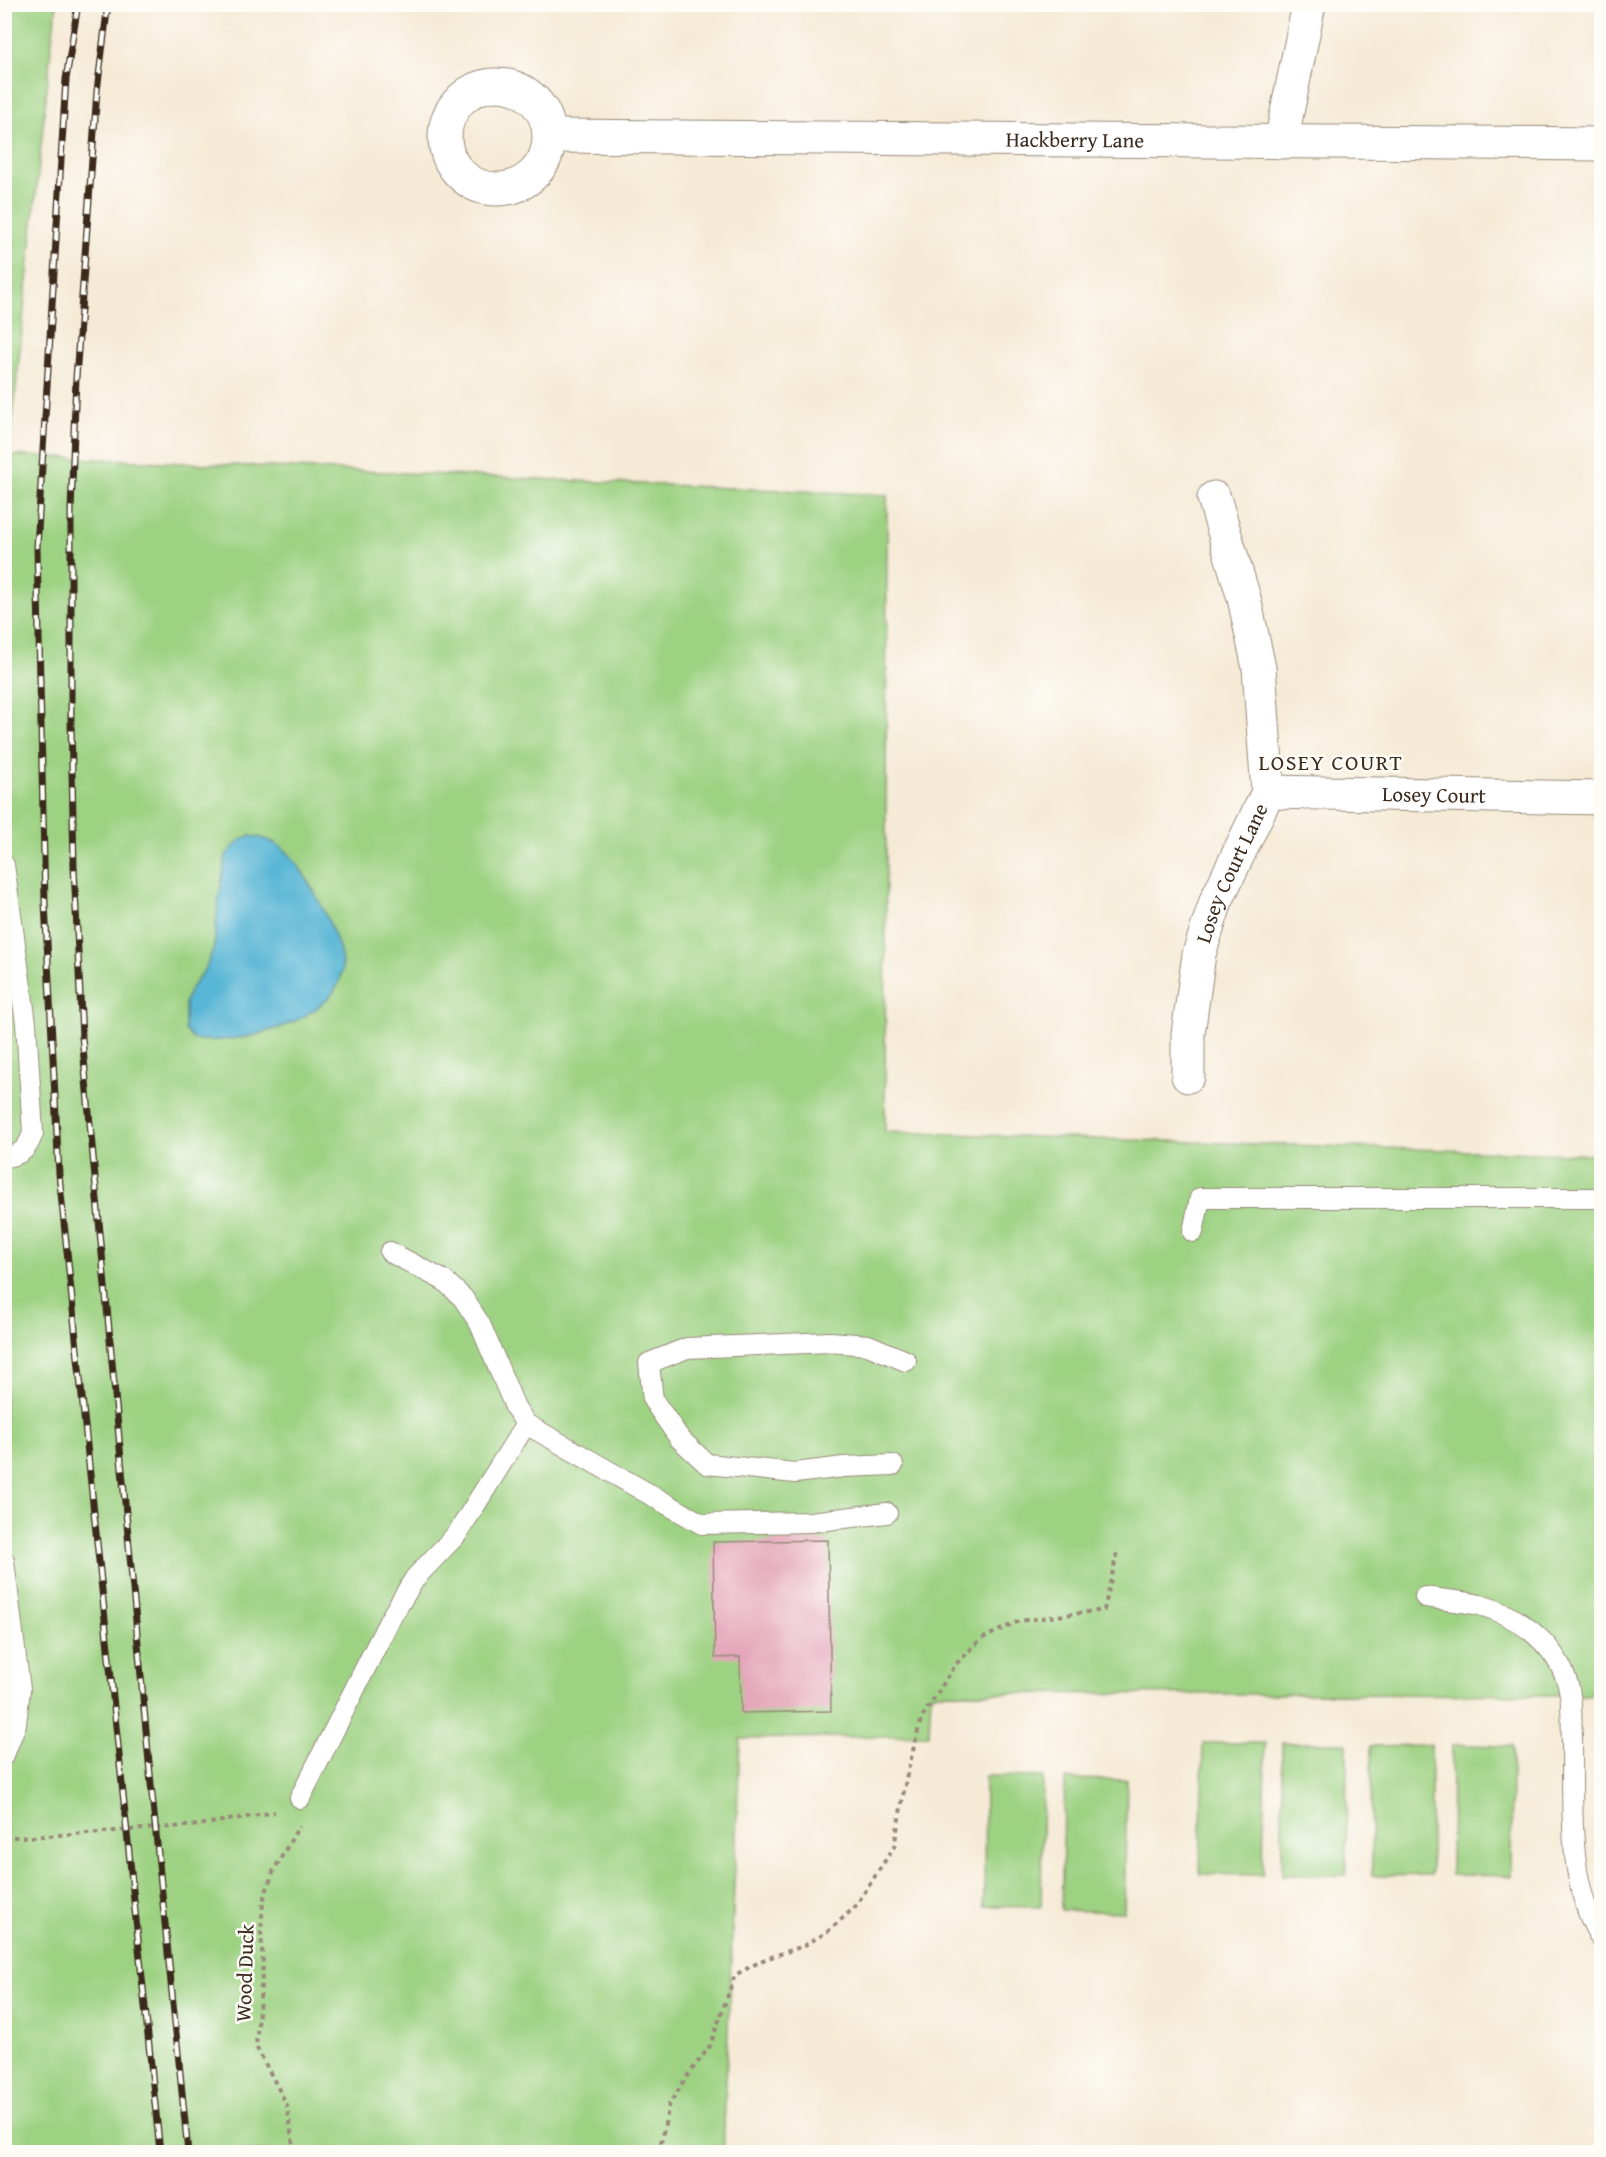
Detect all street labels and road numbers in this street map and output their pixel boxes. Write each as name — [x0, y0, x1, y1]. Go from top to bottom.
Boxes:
street label: Hackberry Lane — [1006, 123, 1145, 156]
street label: Losey Court — [1382, 778, 1487, 811]
street label: Losey Court Lane — [1187, 798, 1276, 947]
street label: Wood Duck — [227, 1923, 262, 2023]

